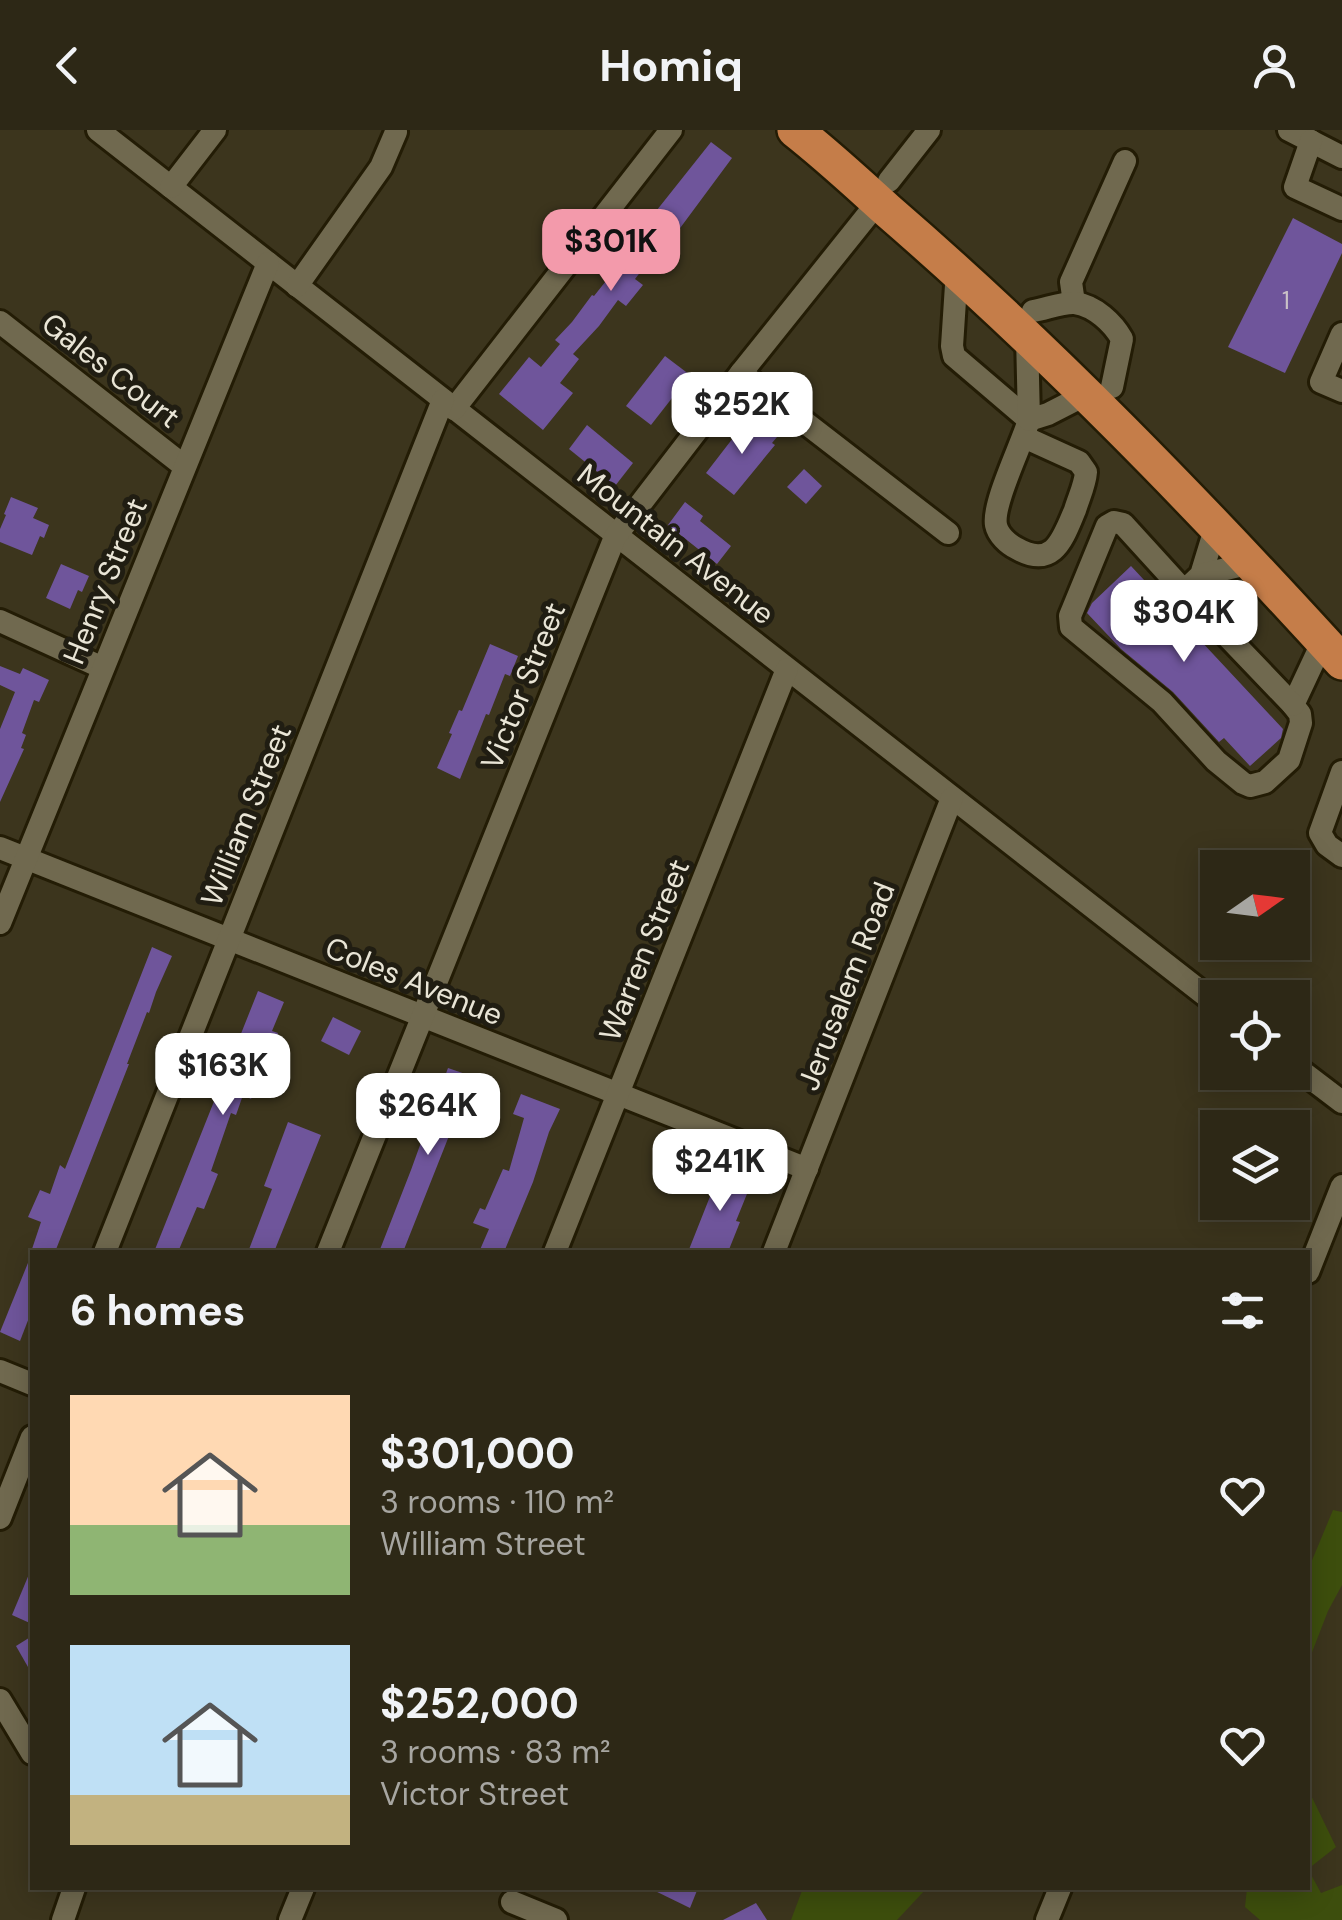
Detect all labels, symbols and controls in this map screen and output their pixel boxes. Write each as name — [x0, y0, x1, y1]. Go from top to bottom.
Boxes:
text: Homiq — [599, 36, 743, 95]
icon: back — [40, 38, 95, 93]
icon: person — [1247, 38, 1302, 93]
pin: $301K — [541, 209, 681, 294]
text: $301K — [564, 220, 658, 262]
house number: 1 — [1282, 284, 1290, 317]
street label: Gales Court — [34, 304, 188, 436]
pin: $252K — [672, 372, 812, 457]
text: $252K — [694, 383, 790, 425]
street label: Mountain Avenue — [569, 455, 783, 633]
street label: Henry Street — [54, 492, 156, 670]
pin: $304K — [1114, 580, 1254, 665]
text: $304K — [1133, 591, 1235, 633]
street label: Victor Street — [472, 597, 574, 775]
street label: William Street — [192, 718, 300, 912]
north arrow — [1200, 850, 1310, 960]
map controls — [1200, 850, 1310, 1220]
street label: Warren Street — [590, 853, 698, 1047]
street label: Jerusalem Road — [788, 876, 904, 1096]
street label: Coles Avenue — [320, 928, 508, 1034]
button: locate — [1200, 980, 1310, 1090]
pin: $163K — [153, 1033, 293, 1118]
text: $163K — [177, 1044, 269, 1086]
pin: $264K — [358, 1073, 498, 1158]
text: $264K — [378, 1084, 478, 1126]
button: layers — [1200, 1110, 1310, 1220]
pin: $241K — [650, 1129, 790, 1214]
text: $241K — [675, 1140, 765, 1182]
text: 6 homes — [70, 1283, 245, 1338]
icon: filters — [1215, 1283, 1270, 1338]
text: $301,000 — [380, 1426, 575, 1481]
icon: home — [150, 1435, 270, 1555]
icon: heart — [1215, 1468, 1270, 1523]
text: 3 rooms · 110 m² — [380, 1481, 614, 1523]
text: William Street — [380, 1523, 586, 1565]
text: $252,000 — [380, 1676, 579, 1731]
icon: home — [150, 1685, 270, 1805]
icon: heart — [1215, 1718, 1270, 1773]
text: 3 rooms · 83 m² — [380, 1731, 611, 1773]
text: Victor Street — [380, 1773, 569, 1815]

